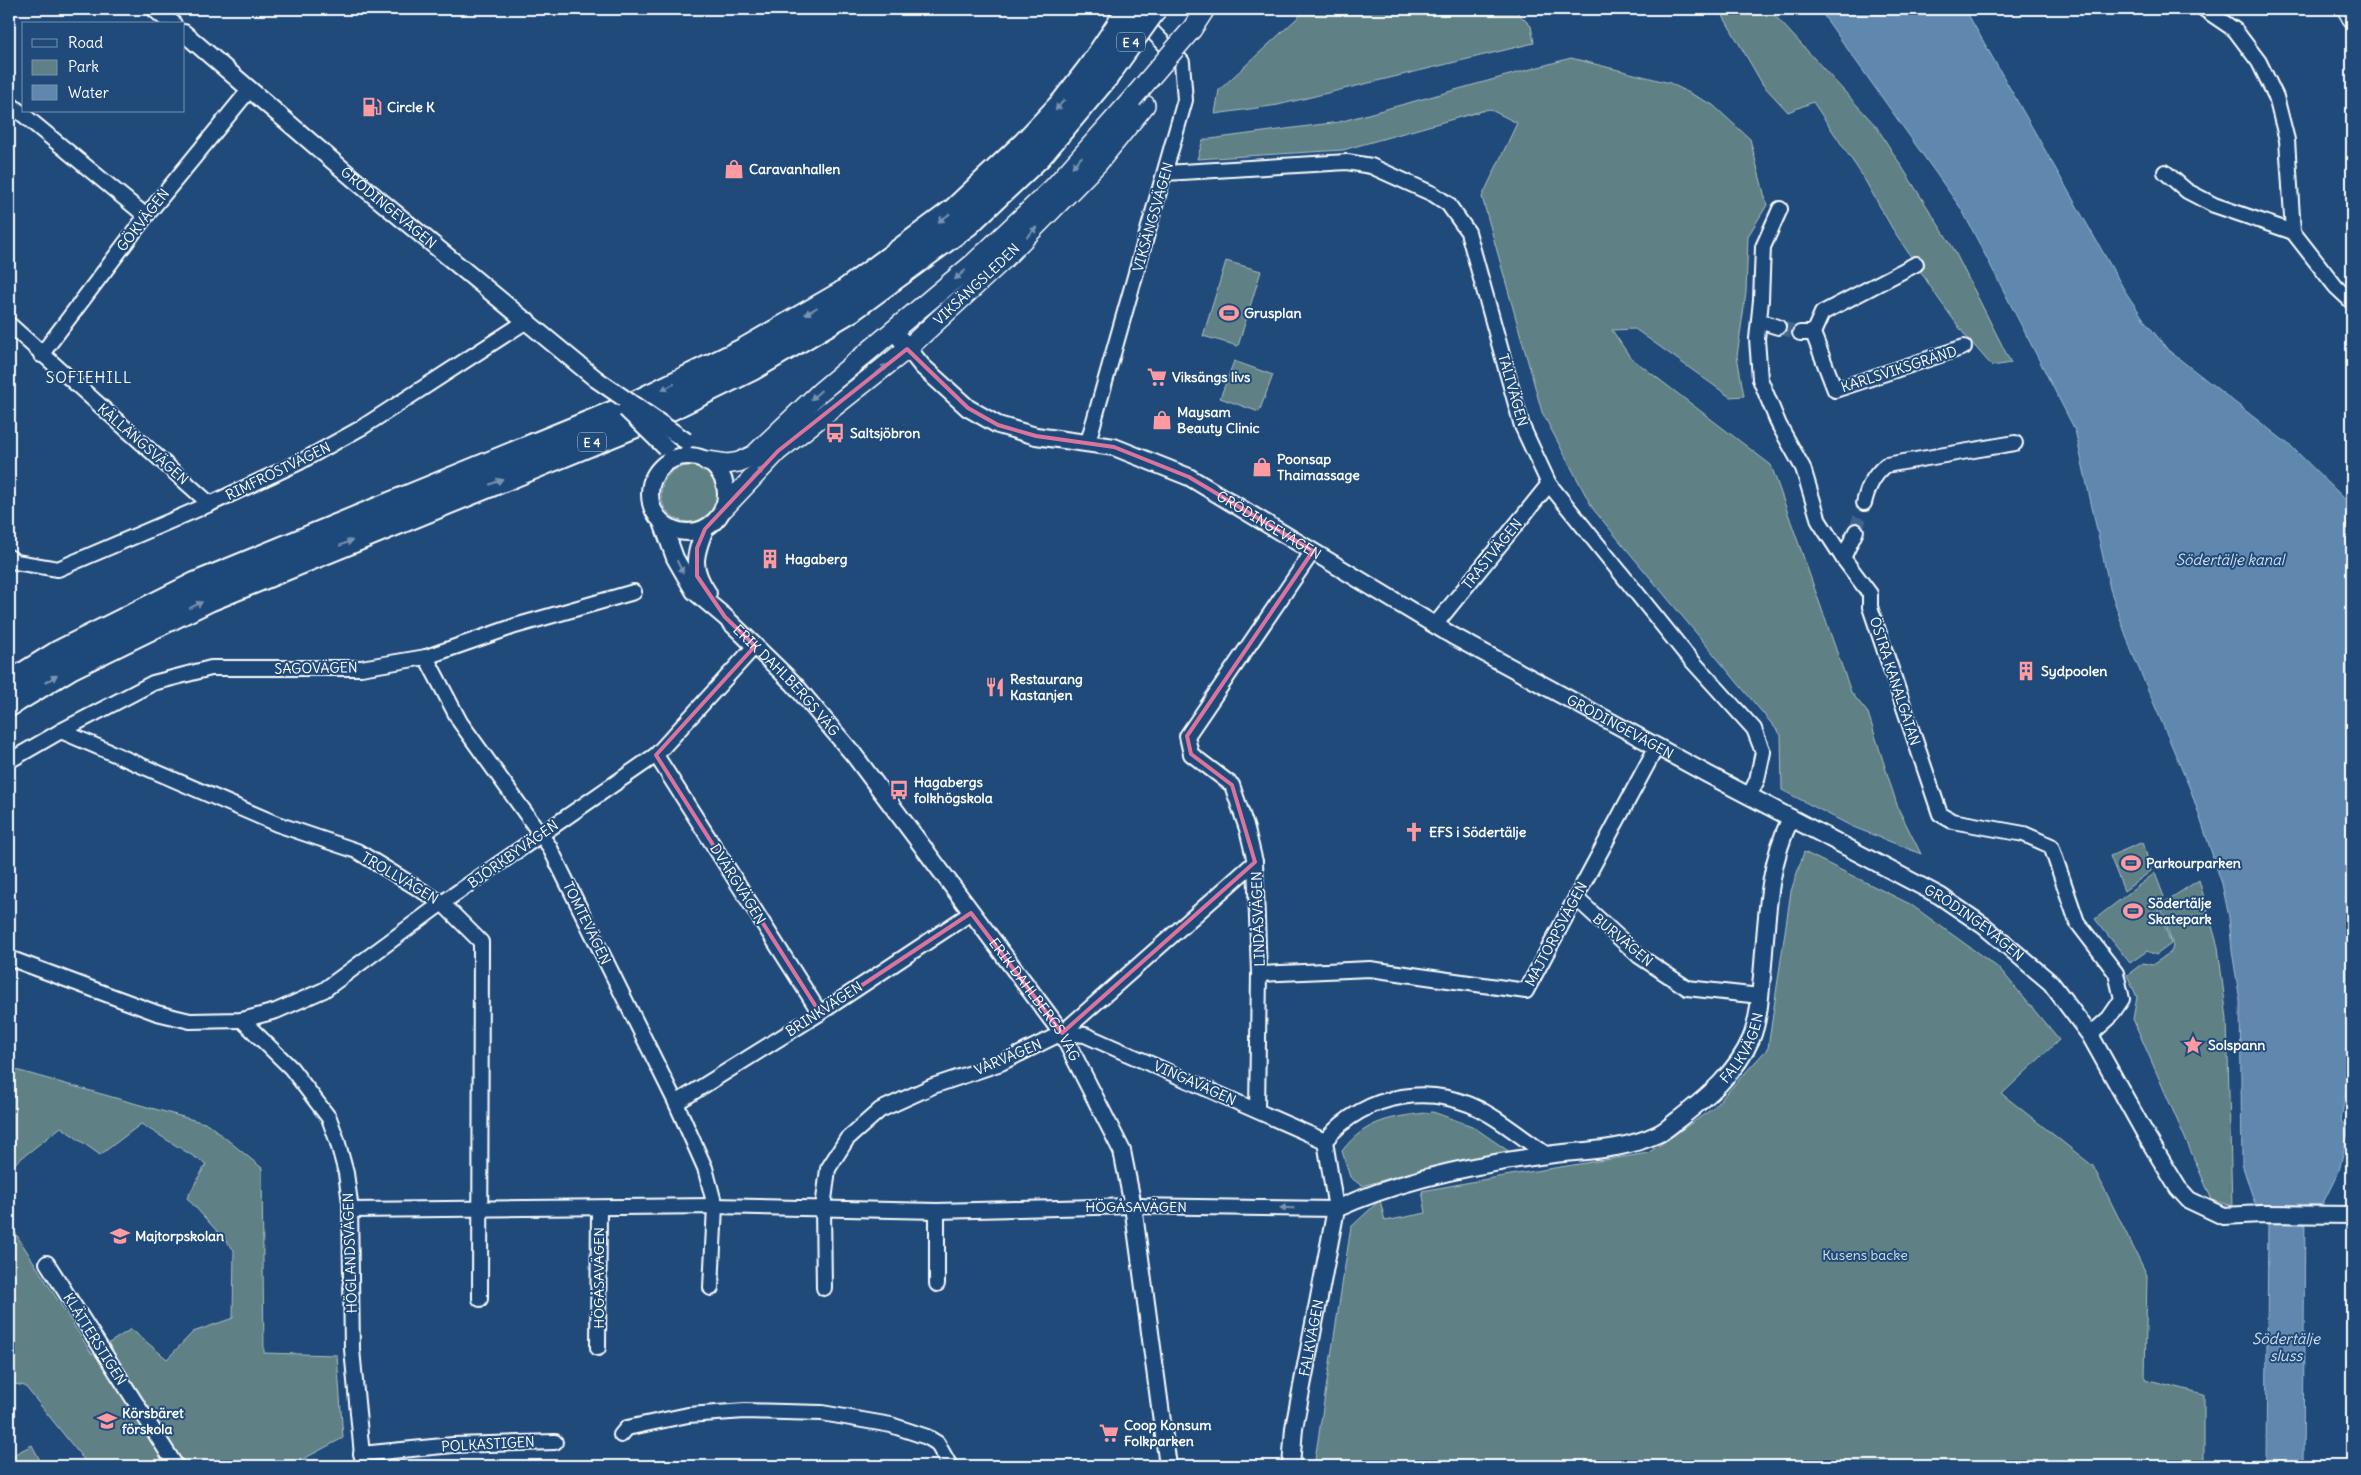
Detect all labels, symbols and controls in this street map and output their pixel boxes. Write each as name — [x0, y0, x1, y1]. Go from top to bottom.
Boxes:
legend — [22, 22, 185, 112]
road number: E 4 — [1117, 32, 1145, 52]
text: Road — [68, 33, 103, 52]
text: Park — [68, 57, 99, 76]
text: Water — [68, 83, 109, 102]
fuel station icon: Circle K — [361, 96, 383, 118]
place label: Circle K — [387, 98, 435, 116]
one-way arrow — [1055, 99, 1066, 112]
one-way arrow — [1071, 156, 1083, 168]
shop icon: Caravanhallen — [723, 158, 745, 180]
place label: Caravanhallen — [749, 160, 840, 178]
street label: VIKSÄNGSVÄGEN — [1129, 160, 1177, 274]
street label: GRÖDINGEVÄGEN — [337, 163, 440, 253]
street label: GÖKVÄGEN — [113, 185, 173, 255]
one-way arrow — [938, 213, 951, 224]
one-way arrow — [1026, 226, 1038, 238]
street label: VIKSÄNGSLEDEN — [930, 239, 1023, 329]
one-way arrow — [955, 269, 967, 281]
sports icon: Grusplan — [1218, 302, 1240, 324]
place label: Grusplan — [1244, 304, 1302, 322]
one-way arrow — [804, 307, 818, 316]
street label: KARLSVIKSGRÄND — [1839, 342, 1959, 396]
street label: TÄLTVÄGEN — [1494, 352, 1532, 428]
one-way arrow — [876, 363, 889, 374]
supermarket icon: Viksängs livs — [1146, 366, 1168, 388]
district label: SOFIEHILL — [46, 368, 132, 387]
place label: Viksängs livs — [1172, 368, 1251, 386]
one-way arrow — [660, 383, 675, 392]
one-way arrow — [811, 389, 823, 401]
street label: KÄLLÄNGSVÄGEN — [94, 400, 192, 488]
place label: Maysam Beauty Clinic — [1177, 403, 1260, 437]
shop icon: Maysam Beauty Clinic — [1151, 409, 1173, 431]
bus stop icon: Saltsjöbron — [824, 422, 846, 444]
place label: Saltsjöbron — [850, 424, 920, 442]
road number: E 4 — [578, 432, 606, 452]
street label: RIMFROSTVÄGEN — [223, 438, 333, 504]
place label: Poonsap Thaimassage — [1277, 450, 1360, 484]
shop icon: Poonsap Thaimassage — [1251, 456, 1273, 478]
one-way arrow — [752, 467, 764, 479]
one-way arrow — [489, 477, 503, 485]
street label: GRÖDINGEVÄGEN — [1213, 487, 1325, 564]
street label: TRASTVÄGEN — [1458, 515, 1526, 593]
one-way arrow — [338, 539, 353, 546]
building icon: Hagaberg — [759, 548, 781, 570]
place label: Hagaberg — [785, 550, 848, 568]
water label: Södertälje kanal — [2176, 550, 2287, 569]
one-way arrow — [676, 560, 684, 574]
one-way arrow — [188, 601, 203, 610]
street label: ÖSTRA KANALGATAN — [1866, 614, 1924, 748]
street label: ERIK DAHLBERGS VÄG — [729, 621, 843, 740]
street label: SAGOVÄGEN — [274, 658, 358, 678]
building icon: Sydpoolen — [2015, 660, 2037, 682]
place label: Sydpoolen — [2041, 662, 2107, 680]
place label: Restaurang Kastanjen — [1010, 670, 1083, 704]
one-way arrow — [44, 674, 57, 683]
restaurant icon: Restaurang Kastanjen — [984, 676, 1006, 698]
street label: GRÖDINGEVÄGEN — [1563, 690, 1677, 763]
place label: Hagabergs folkhögskola — [914, 773, 993, 807]
bus stop icon: Hagabergs folkhögskola — [888, 779, 910, 801]
street label: BJÖRKBYVÄGEN — [464, 816, 562, 892]
church icon: EFS i Södertälje — [1403, 821, 1425, 843]
place label: EFS i Södertälje — [1429, 823, 1527, 841]
street label: DVÄRGVÄGEN — [706, 840, 770, 928]
street label: TROLLVÄGEN — [358, 848, 442, 908]
sports icon: Parkourparken — [2120, 852, 2142, 874]
place label: Parkourparken — [2146, 854, 2241, 872]
street label: LINDÅSVÄGEN — [1247, 871, 1269, 967]
street label: TOMTEVÄGEN — [559, 879, 615, 967]
street label: MAJTORPSVÄGEN — [1521, 879, 1591, 989]
street label: GRÖDINGEVÄGEN — [1921, 880, 2027, 965]
place label: Södertälje Skatepark — [2148, 894, 2212, 928]
sports icon: Södertälje Skatepark — [2122, 900, 2144, 922]
street label: BURVÄGEN — [1589, 910, 1657, 970]
street label: ERIK DAHLBERGS VÄG — [985, 934, 1084, 1064]
street label: BRINKVÄGEN — [782, 978, 866, 1040]
street label: FALKVÄGEN — [1716, 1011, 1767, 1087]
place icon: Solspann — [2182, 1034, 2204, 1056]
street label: VÅRVÄGEN — [972, 1035, 1044, 1079]
place label: Solspann — [2208, 1036, 2265, 1054]
street label: VINGAVÄGEN — [1151, 1057, 1239, 1109]
street label: HÖGLANDSVÄGEN — [339, 1193, 361, 1313]
street label: HÖGÅSAVÄGEN — [1085, 1198, 1187, 1216]
one-way arrow — [1279, 1204, 1295, 1212]
school or university icon: Majtorpskolan — [109, 1225, 131, 1247]
place label: Majtorpskolan — [135, 1227, 224, 1245]
street label: HÖGÅSAVÄGEN — [590, 1227, 608, 1329]
park label: Kusens backe — [1822, 1246, 1908, 1264]
street label: KLÄTTERSTIGEN — [59, 1290, 131, 1388]
street label: FALKVÄGEN — [1295, 1298, 1327, 1378]
water label: Södertälje sluss — [2252, 1329, 2321, 1365]
place label: Körsbäret förskola — [122, 1404, 184, 1438]
school or university icon: Körsbäret förskola — [96, 1410, 118, 1432]
place label: Coop Konsum Folkparken — [1124, 1416, 1212, 1450]
supermarket icon: Coop Konsum Folkparken — [1098, 1422, 1120, 1444]
street label: POLKASTIGEN — [441, 1433, 535, 1455]

